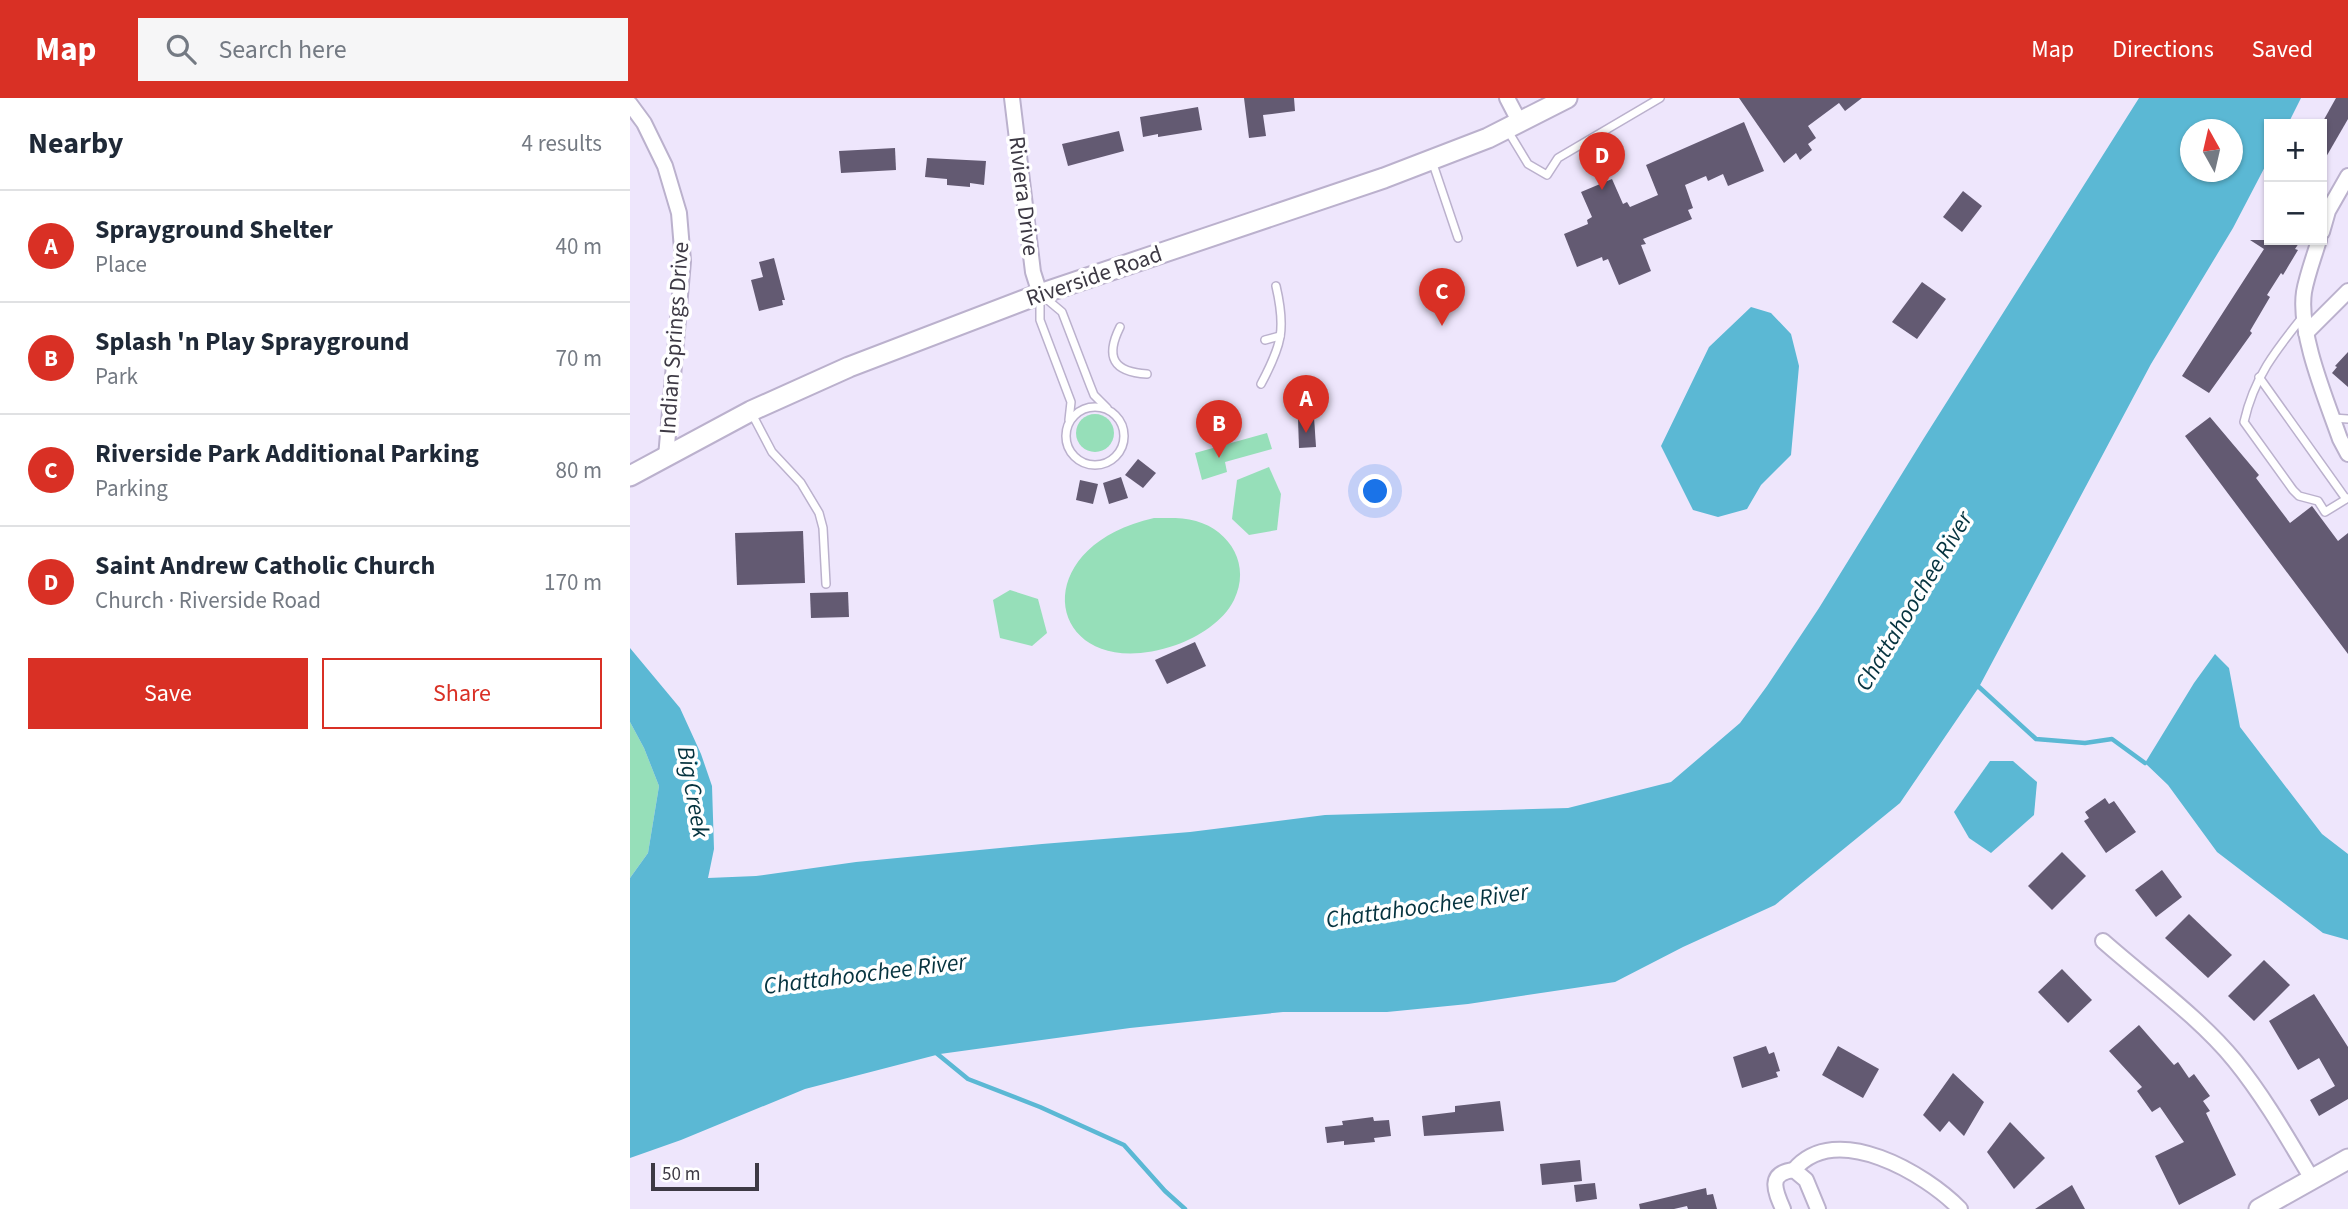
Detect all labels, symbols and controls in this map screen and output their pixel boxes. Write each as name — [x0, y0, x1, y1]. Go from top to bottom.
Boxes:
search box — [138, 18, 628, 81]
text: Map — [35, 26, 96, 73]
icon: search — [162, 30, 200, 68]
text: Search here — [218, 31, 347, 68]
text: Map — [2031, 32, 2074, 67]
text: Directions — [2112, 32, 2214, 67]
text: Saved — [2252, 32, 2313, 67]
north arrow — [2180, 119, 2243, 182]
map controls — [2264, 119, 2327, 245]
button: + — [2264, 119, 2327, 182]
text: Nearby — [28, 122, 123, 165]
text: 4 results — [522, 127, 602, 160]
pin: D — [1579, 132, 1625, 190]
street label: Riviera Drive — [1000, 134, 1048, 258]
button: − — [2264, 182, 2327, 245]
text: Sprayground Shelter — [95, 211, 333, 248]
text: A — [44, 230, 58, 263]
text: 40 m — [555, 230, 602, 263]
street label: Riverside Road — [1021, 237, 1167, 315]
street label: Indian Springs Drive — [651, 241, 697, 435]
text: Place — [95, 248, 147, 281]
pin: C — [1419, 268, 1465, 326]
text: Splash 'n Play Sprayground — [95, 323, 409, 360]
text: B — [44, 342, 58, 375]
text: 70 m — [555, 342, 602, 375]
text: Park — [95, 360, 138, 393]
pin: A — [1283, 375, 1329, 433]
pin: B — [1196, 400, 1242, 458]
text: Riverside Park Additional Parking — [95, 435, 479, 472]
text: C — [44, 454, 58, 487]
text: 80 m — [555, 454, 602, 487]
text: Parking — [95, 472, 168, 505]
your location — [1358, 474, 1392, 508]
water label: Chattahoochee River — [1846, 503, 1983, 698]
text: Saint Andrew Catholic Church — [95, 547, 435, 584]
text: D — [44, 566, 58, 599]
text: 170 m — [544, 566, 602, 599]
text: Church · Riverside Road — [95, 584, 321, 617]
button: Save — [28, 658, 308, 729]
button: Share — [322, 658, 602, 729]
water label: Big Creek — [668, 743, 718, 841]
water label: Chattahoochee River — [1323, 874, 1532, 938]
water label: Chattahoochee River — [762, 944, 970, 1004]
scale bar — [651, 1160, 760, 1192]
text: 50 m — [662, 1161, 700, 1188]

